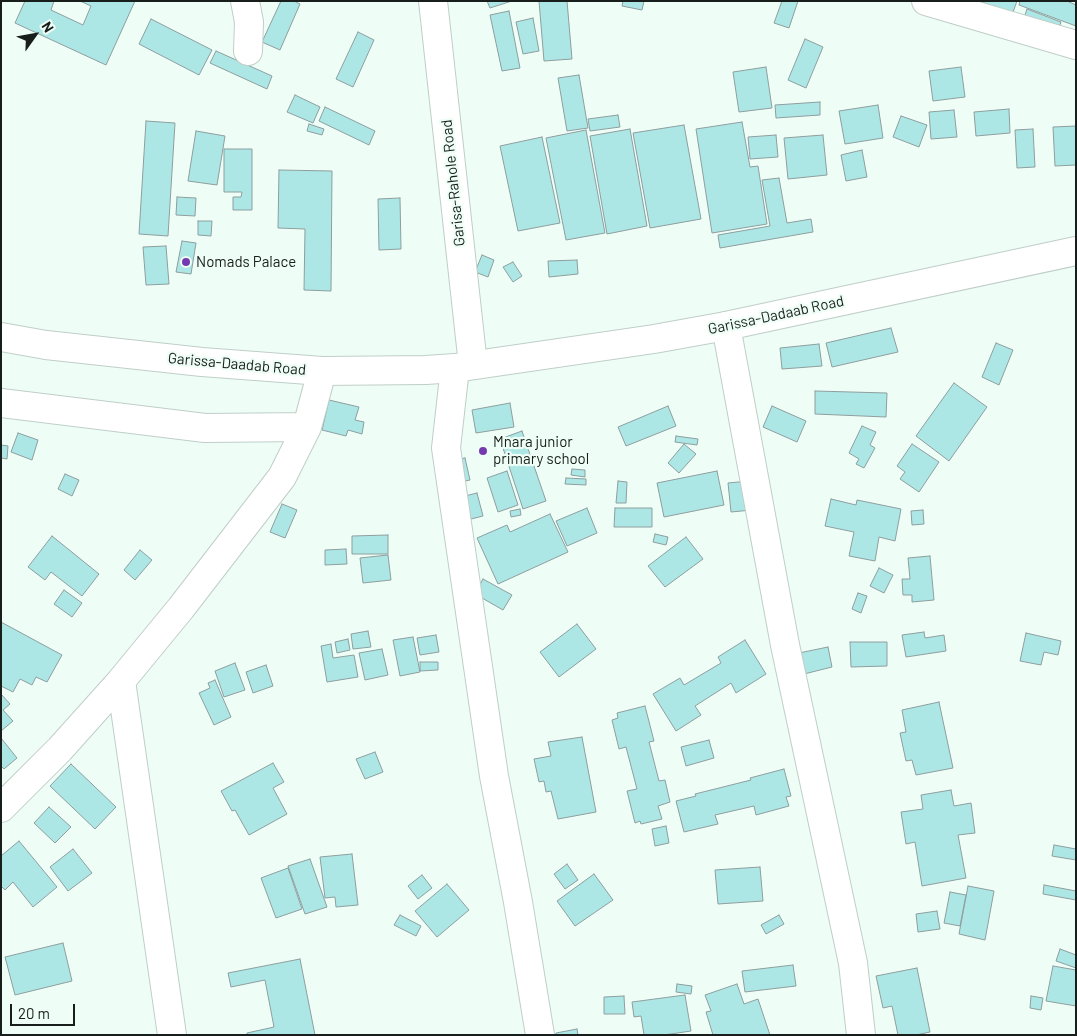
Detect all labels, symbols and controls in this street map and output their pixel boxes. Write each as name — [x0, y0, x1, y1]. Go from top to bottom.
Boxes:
north arrow — [10, 10, 60, 60]
text: N — [38, 18, 58, 35]
street label: Garisa-Rahole Road — [437, 119, 469, 247]
place label: Nomads Palace — [196, 253, 296, 271]
marker: Nomads Palace — [180, 256, 192, 268]
street label: Garissa-Dadaab Road — [706, 292, 846, 338]
street label: Garissa-Daadab Road — [167, 349, 307, 379]
place label: Mnara junior primary school — [493, 433, 589, 468]
marker: Mnara junior primary school — [477, 445, 489, 457]
scale bar — [12, 994, 78, 1026]
text: 20 m — [18, 1004, 50, 1022]

